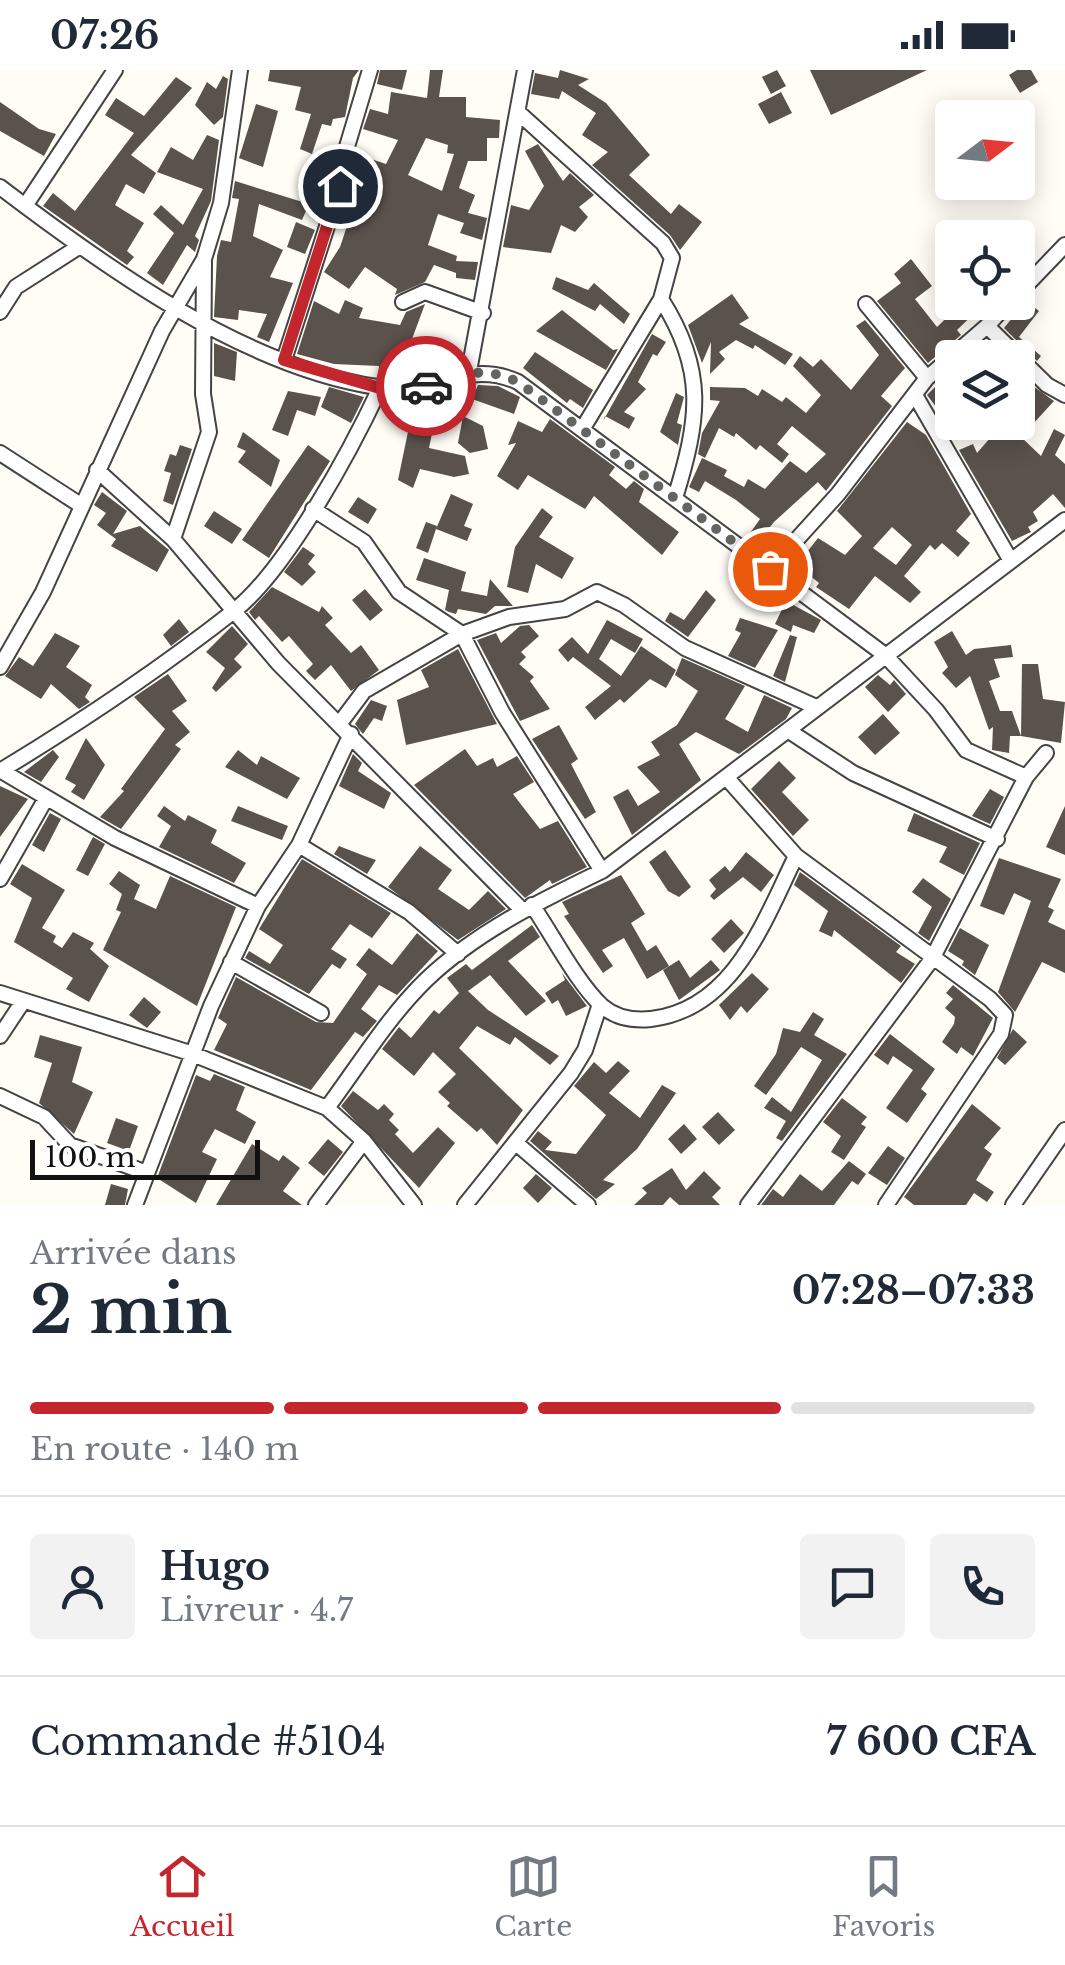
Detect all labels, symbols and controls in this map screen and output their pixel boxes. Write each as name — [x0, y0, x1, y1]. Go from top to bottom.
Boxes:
text: 07:26 — [50, 12, 159, 59]
north arrow — [935, 100, 1035, 200]
map controls — [935, 100, 1035, 440]
pin — [298, 144, 383, 229]
icon: home — [313, 159, 368, 214]
button: locate — [935, 220, 1035, 320]
courier — [376, 336, 476, 436]
button: layers — [935, 340, 1035, 440]
icon: car — [399, 359, 454, 414]
pin — [728, 527, 813, 612]
icon: bag — [743, 542, 798, 597]
scale bar — [30, 1135, 260, 1180]
text: 100 m — [45, 1140, 136, 1175]
text: Arrivée dans — [30, 1233, 237, 1273]
text: 07:28–07:33 — [792, 1267, 1035, 1314]
text: 2 min — [30, 1270, 232, 1351]
text: En route · 140 m — [30, 1429, 299, 1469]
button: person — [30, 1534, 135, 1639]
button: chat — [800, 1534, 905, 1639]
button: phone — [930, 1534, 1035, 1639]
text: Hugo — [160, 1543, 270, 1590]
text: Livreur · 4.7 — [160, 1590, 353, 1630]
text: Commande #5104 — [30, 1718, 386, 1765]
text: 7 600 CFA — [827, 1718, 1035, 1765]
tab: Accueil — [130, 1849, 235, 1944]
tab: Carte — [494, 1849, 572, 1944]
tab: Favoris — [832, 1849, 935, 1944]

